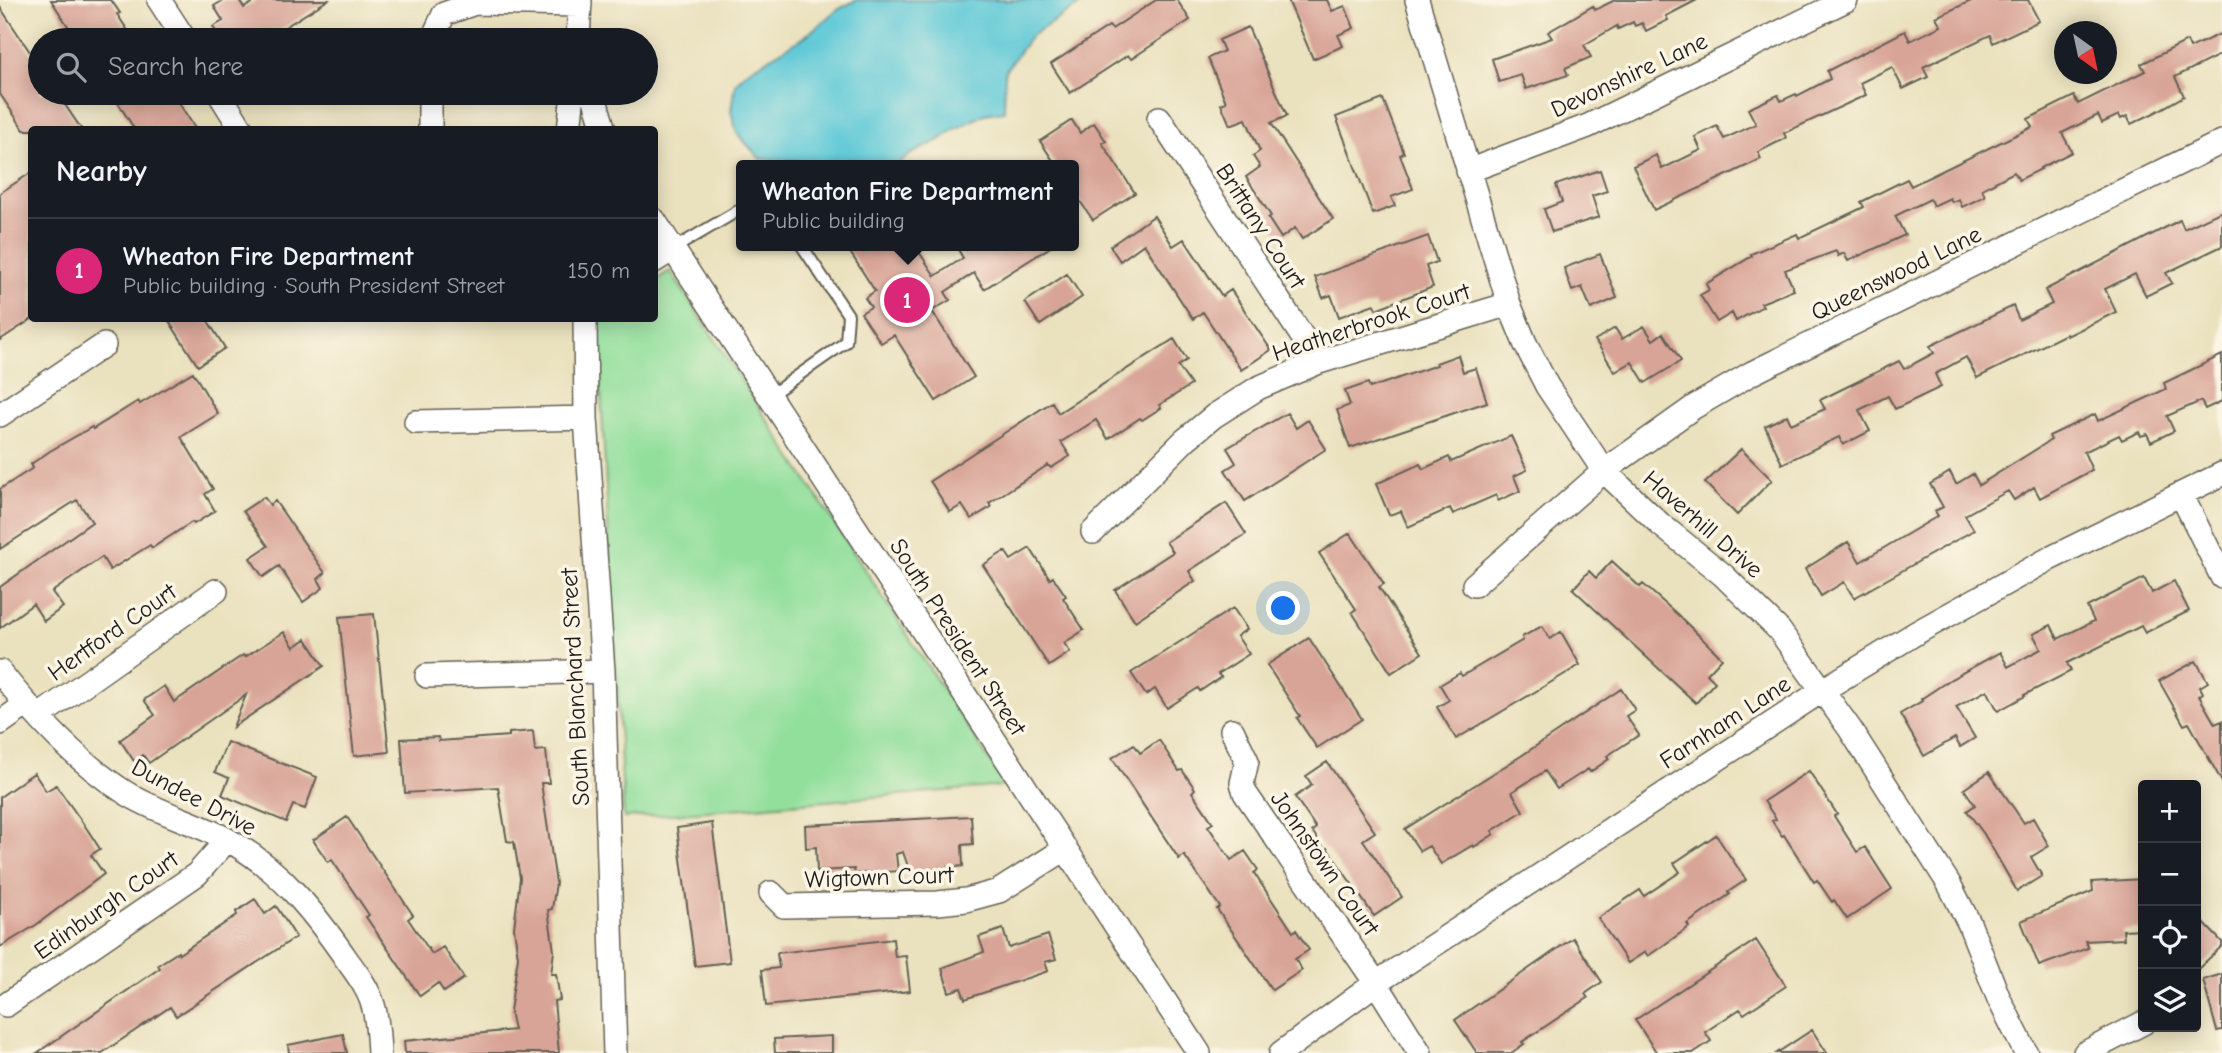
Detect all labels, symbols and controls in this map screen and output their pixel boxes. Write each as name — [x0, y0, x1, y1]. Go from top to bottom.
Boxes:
north arrow — [2054, 21, 2117, 84]
street label: Devonshire Lane — [1546, 27, 1712, 123]
search box — [28, 28, 658, 105]
icon: search — [52, 48, 90, 86]
text: Search here — [108, 52, 243, 82]
text: Nearby — [56, 154, 147, 189]
street label: Brittany Court — [1210, 158, 1312, 295]
popup — [736, 160, 1079, 251]
text: Wheaton Fire Department — [762, 177, 1053, 207]
text: Public building — [762, 207, 905, 234]
street label: Queenswood Lane — [1806, 220, 1986, 326]
text: Wheaton Fire Department — [123, 242, 413, 272]
text: 1 — [74, 257, 84, 284]
text: 150 m — [568, 257, 630, 284]
text: Public building · South President Street — [123, 272, 504, 299]
pin: 1 — [884, 274, 930, 326]
street label: Heatherbrook Court — [1269, 276, 1474, 367]
street label: Haverhill Drive — [1637, 464, 1769, 584]
street label: South President Street — [884, 533, 1033, 742]
street label: South Blanchard Street — [555, 566, 595, 807]
street label: Hertford Court — [42, 577, 183, 687]
your location — [1266, 591, 1300, 625]
street label: Farnham Lane — [1654, 669, 1796, 775]
street label: Dundee Drive — [127, 752, 261, 842]
map controls — [2138, 780, 2201, 1032]
button: + — [2138, 780, 2201, 843]
street label: Johnstown Court — [1265, 785, 1386, 942]
button: − — [2138, 843, 2201, 906]
street label: Edinburgh Court — [29, 844, 184, 965]
street label: Wigtown Court — [804, 860, 955, 894]
button: locate — [2138, 906, 2201, 969]
button: layers — [2138, 969, 2201, 1032]

